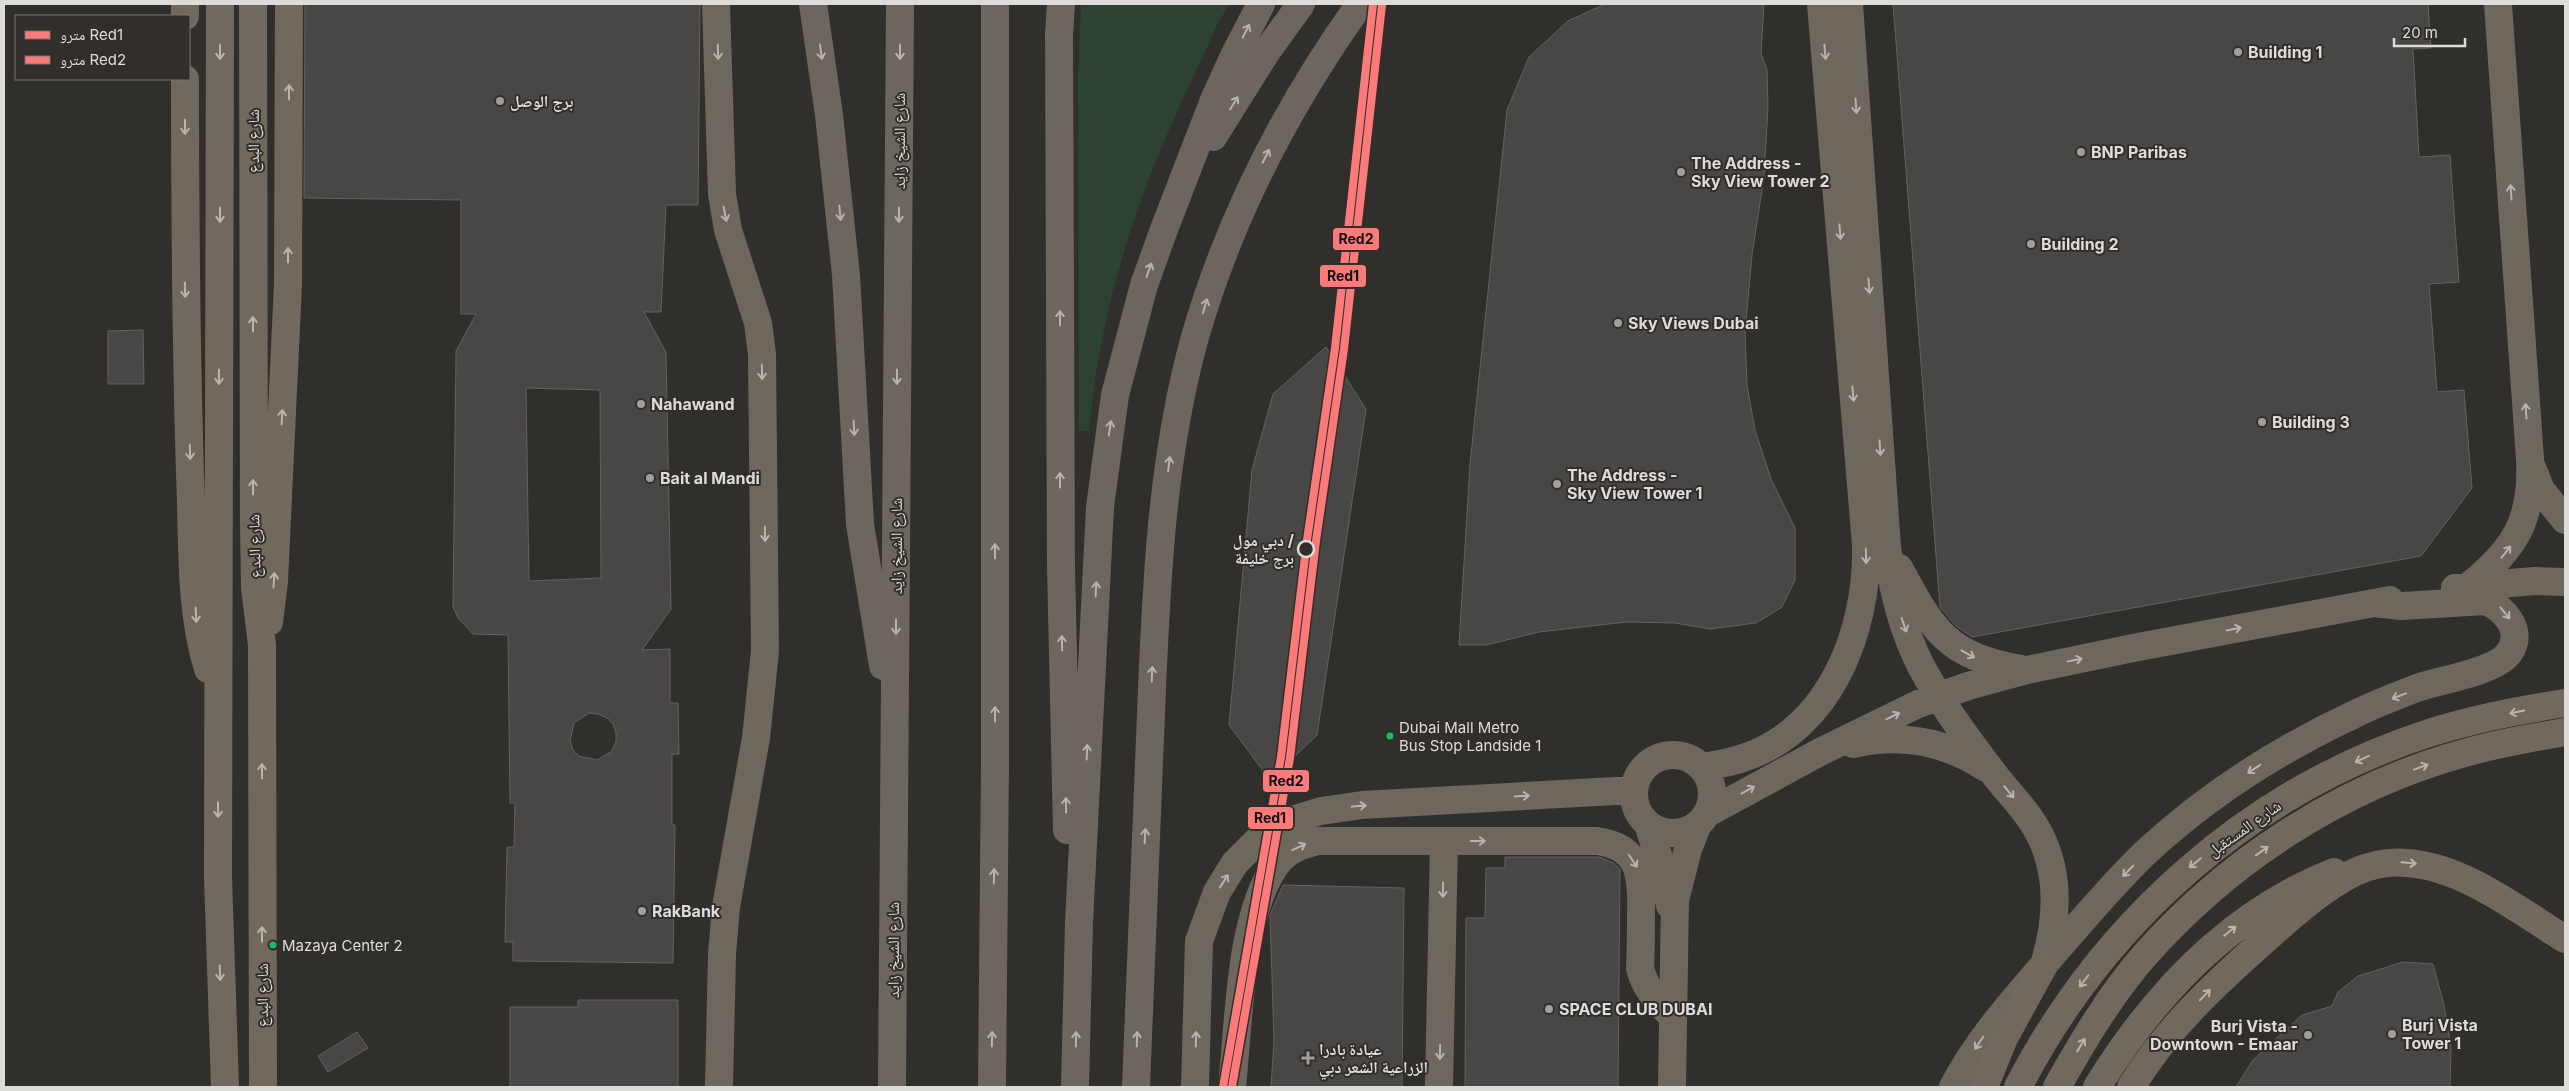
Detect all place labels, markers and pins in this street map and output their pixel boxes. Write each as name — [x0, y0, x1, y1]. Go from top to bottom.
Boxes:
place label: Building 1 — [2248, 42, 2322, 62]
marker: Building 1 — [2232, 46, 2244, 58]
place label: برج الوصل — [510, 91, 573, 112]
marker: برج الوصل — [494, 95, 506, 107]
place label: BNP Paribas — [2091, 142, 2187, 162]
marker: BNP Paribas — [2075, 146, 2087, 158]
place label: The Address - Sky View Tower 2 — [1691, 153, 1830, 191]
marker: The Address - Sky View Tower 2 — [1675, 166, 1687, 178]
place label: Building 2 — [2041, 234, 2119, 254]
marker: Building 2 — [2025, 238, 2037, 250]
place label: Sky Views Dubai — [1628, 313, 1759, 333]
marker: Sky Views Dubai — [1612, 317, 1624, 329]
place label: Nahawand — [651, 394, 735, 414]
marker: Nahawand — [635, 398, 647, 410]
place label: Building 3 — [2272, 412, 2350, 432]
marker: Building 3 — [2256, 416, 2268, 428]
place label: The Address - Sky View Tower 1 — [1567, 465, 1702, 503]
place label: Bait al Mandi — [660, 468, 760, 488]
marker: Bait al Mandi — [644, 472, 656, 484]
marker: The Address - Sky View Tower 1 — [1551, 478, 1563, 490]
place label: دبي مول / برج خليفة — [1233, 530, 1294, 569]
marker: دبي مول / برج خليفة — [1297, 540, 1315, 558]
place label: Dubai Mall Metro Bus Stop Landside 1 — [1399, 718, 1541, 755]
marker: Dubai Mall Metro Bus Stop Landside 1 — [1385, 731, 1395, 741]
place label: RakBank — [652, 901, 721, 921]
marker: RakBank — [636, 905, 648, 917]
place label: Mazaya Center 2 — [282, 936, 403, 955]
marker: Mazaya Center 2 — [268, 940, 278, 950]
place label: SPACE CLUB DUBAI — [1559, 999, 1712, 1019]
marker: SPACE CLUB DUBAI — [1543, 1003, 1555, 1015]
place label: Burj Vista Tower 1 — [2402, 1015, 2478, 1053]
place label: Burj Vista - Downtown - Emaar — [2150, 1016, 2298, 1054]
marker: Burj Vista Tower 1 — [2386, 1028, 2398, 1040]
marker: Burj Vista - Downtown - Emaar — [2302, 1029, 2314, 1041]
place label: عيادة بادرا الزراعية الشعر دبي — [1319, 1039, 1428, 1080]
marker: عيادة بادرا الزراعية الشعر دبي — [1301, 1051, 1315, 1065]

